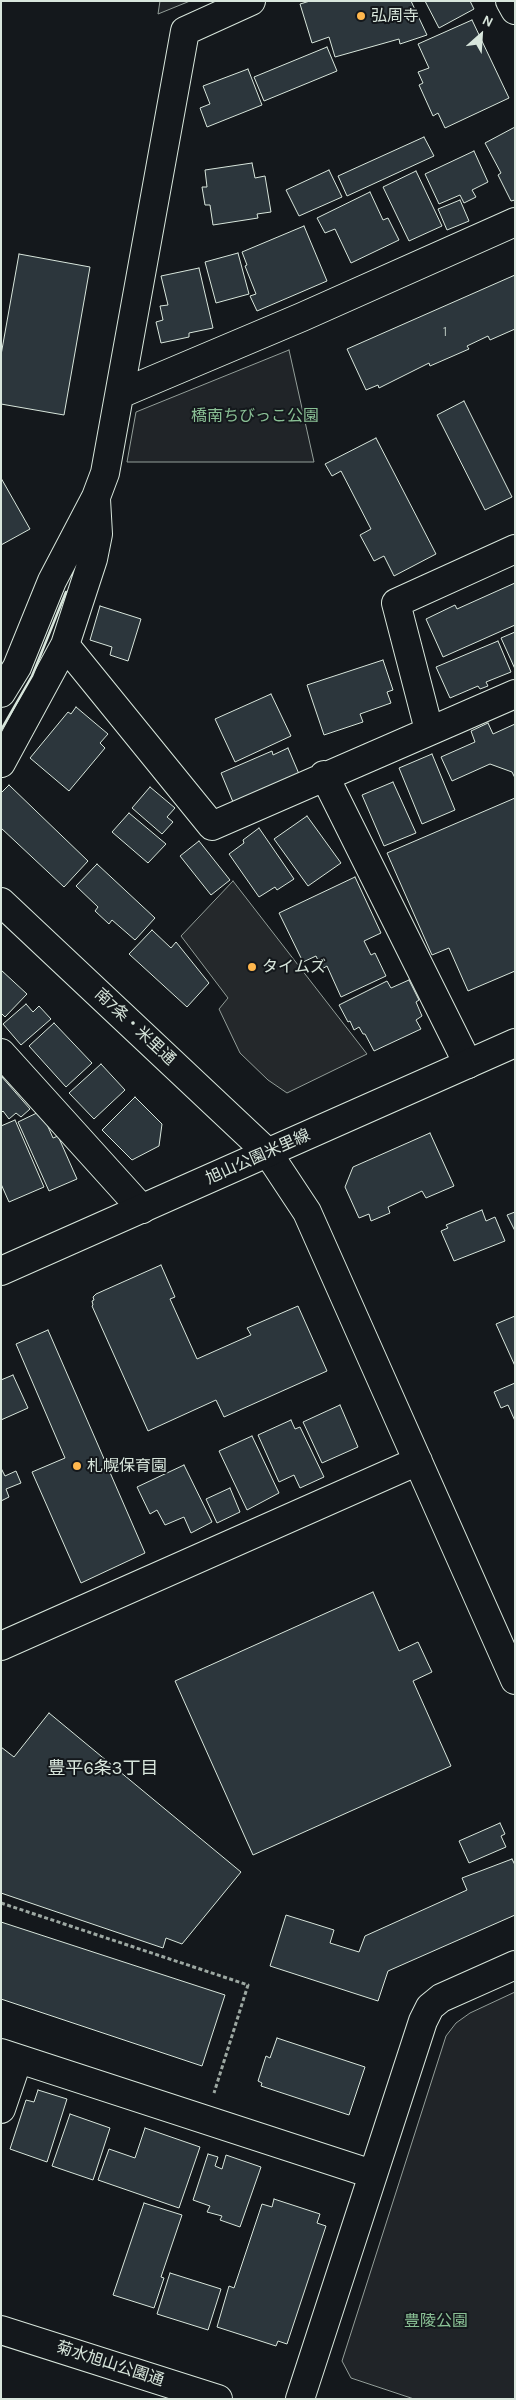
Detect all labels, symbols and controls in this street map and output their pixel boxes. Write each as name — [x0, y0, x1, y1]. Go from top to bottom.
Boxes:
place label: 弘周寺 — [371, 6, 419, 26]
marker: 弘周寺 — [355, 10, 367, 22]
north arrow — [456, 10, 506, 60]
text: N — [480, 11, 496, 31]
house number: 1 — [443, 324, 447, 340]
park label: 橋南ちびっこ公園 — [191, 406, 319, 426]
place label: タイムズ — [262, 957, 326, 977]
marker: タイムズ — [246, 961, 258, 973]
street label: 南7条・米里通 — [91, 985, 179, 1069]
street label: 旭山公園米里線 — [203, 1125, 313, 1189]
place label: 札幌保育園 — [87, 1456, 167, 1476]
marker: 札幌保育園 — [71, 1460, 83, 1472]
district label: 豊平6条3丁目 — [48, 1758, 158, 1780]
park label: 豊陵公園 — [404, 2311, 468, 2331]
street label: 菊水旭山公園通 — [54, 2338, 166, 2390]

